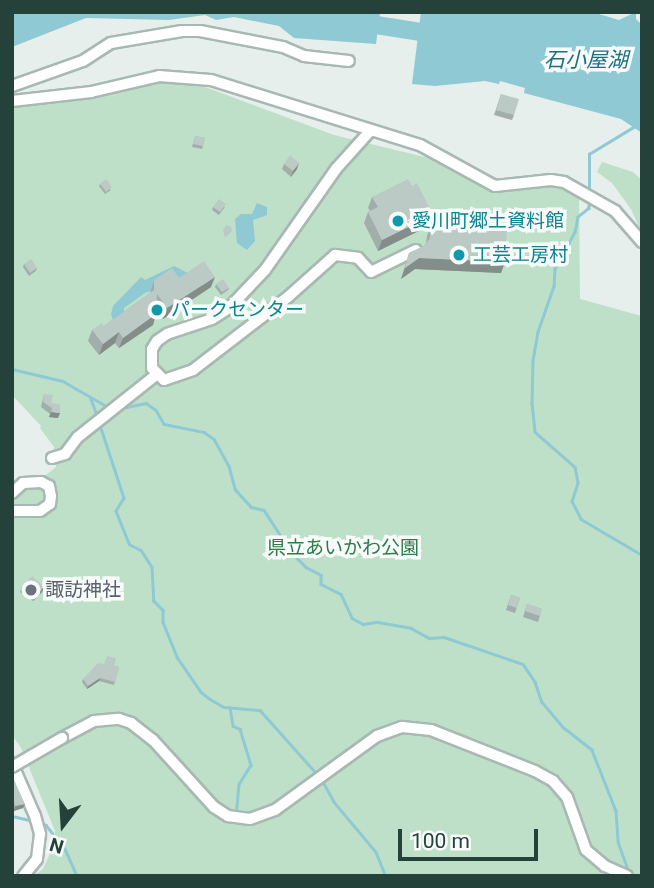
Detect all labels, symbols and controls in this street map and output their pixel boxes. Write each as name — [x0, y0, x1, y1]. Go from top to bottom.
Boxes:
water label: 石小屋湖 — [544, 47, 628, 73]
place label: 愛川町郷土資料館 — [412, 210, 564, 232]
marker: 愛川町郷土資料館 — [390, 213, 406, 229]
place label: 工芸工房村 — [473, 244, 568, 266]
marker: 工芸工房村 — [451, 247, 467, 263]
place label: パークセンター — [171, 299, 304, 321]
marker: パークセンター — [149, 302, 165, 318]
park label: 県立あいかわ公園 — [267, 537, 419, 559]
place label: 諏訪神社 — [45, 579, 121, 601]
marker: 諏訪神社 — [23, 582, 39, 598]
north arrow — [28, 790, 98, 860]
scale bar — [402, 814, 542, 858]
text: 100 m — [411, 829, 470, 853]
text: N — [47, 833, 66, 859]

